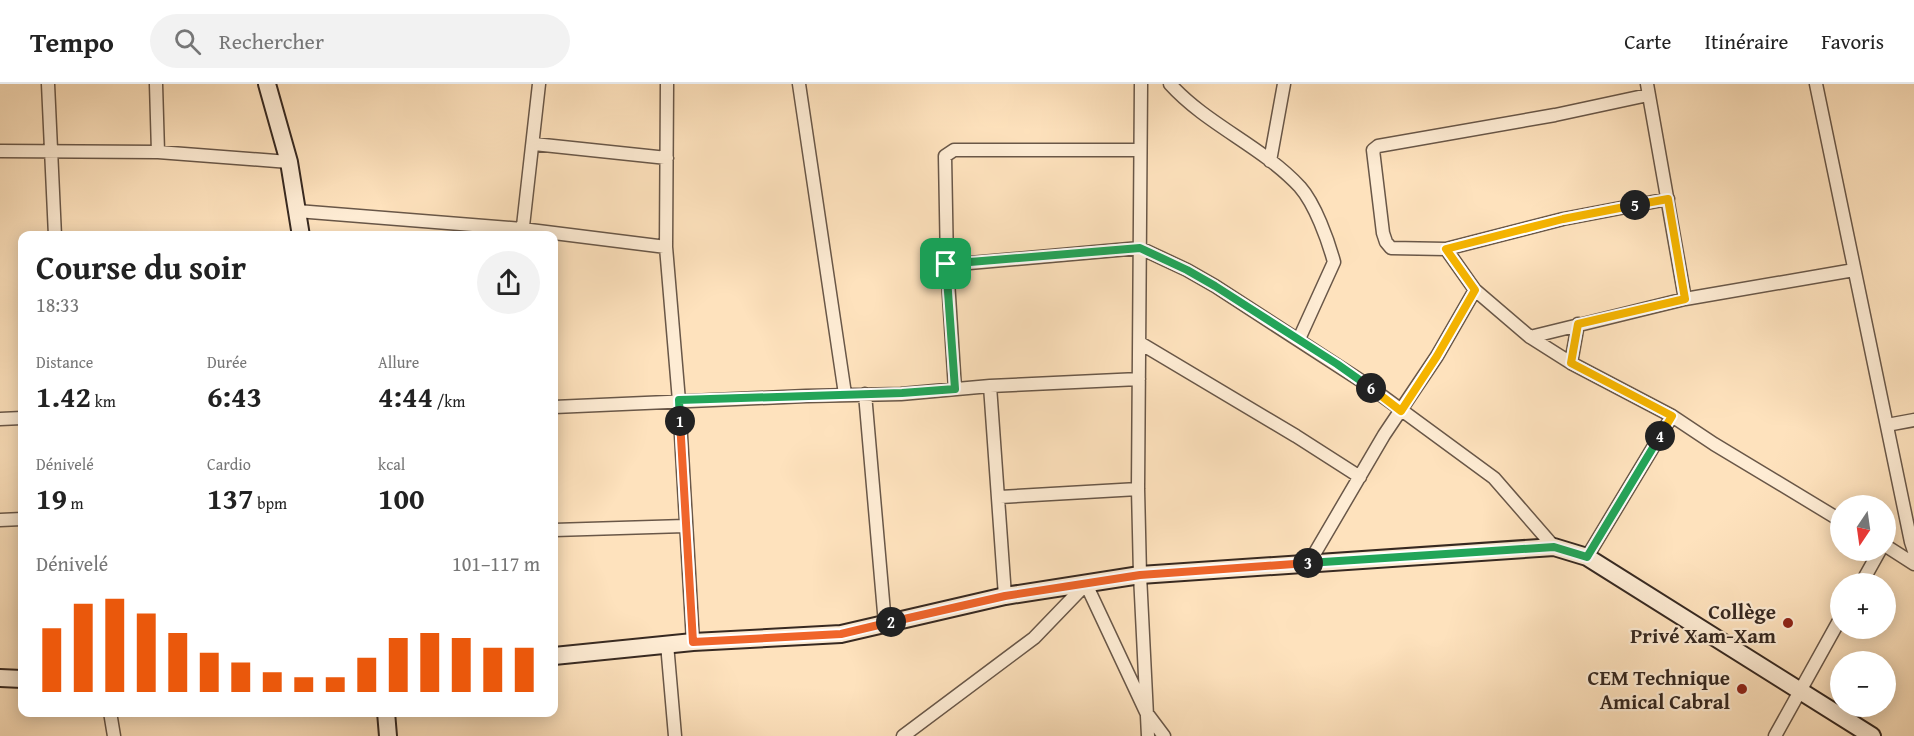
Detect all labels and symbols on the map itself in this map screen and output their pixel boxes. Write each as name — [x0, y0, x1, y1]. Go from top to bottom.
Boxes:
pin: 5 — [1620, 190, 1650, 220]
pin — [920, 238, 971, 289]
pin: 6 — [1356, 373, 1386, 403]
pin: 1 — [665, 406, 695, 436]
pin: 4 — [1645, 421, 1675, 451]
north arrow — [1830, 495, 1896, 561]
pin: 3 — [1293, 548, 1323, 578]
place label: Collège Privé Xam-Xam — [1630, 596, 1776, 651]
pin: 2 — [876, 607, 906, 637]
marker: Collège Privé Xam-Xam — [1781, 616, 1795, 630]
place label: CEM Technique Amical Cabral — [1588, 662, 1730, 717]
marker: CEM Technique Amical Cabral — [1735, 682, 1749, 696]

